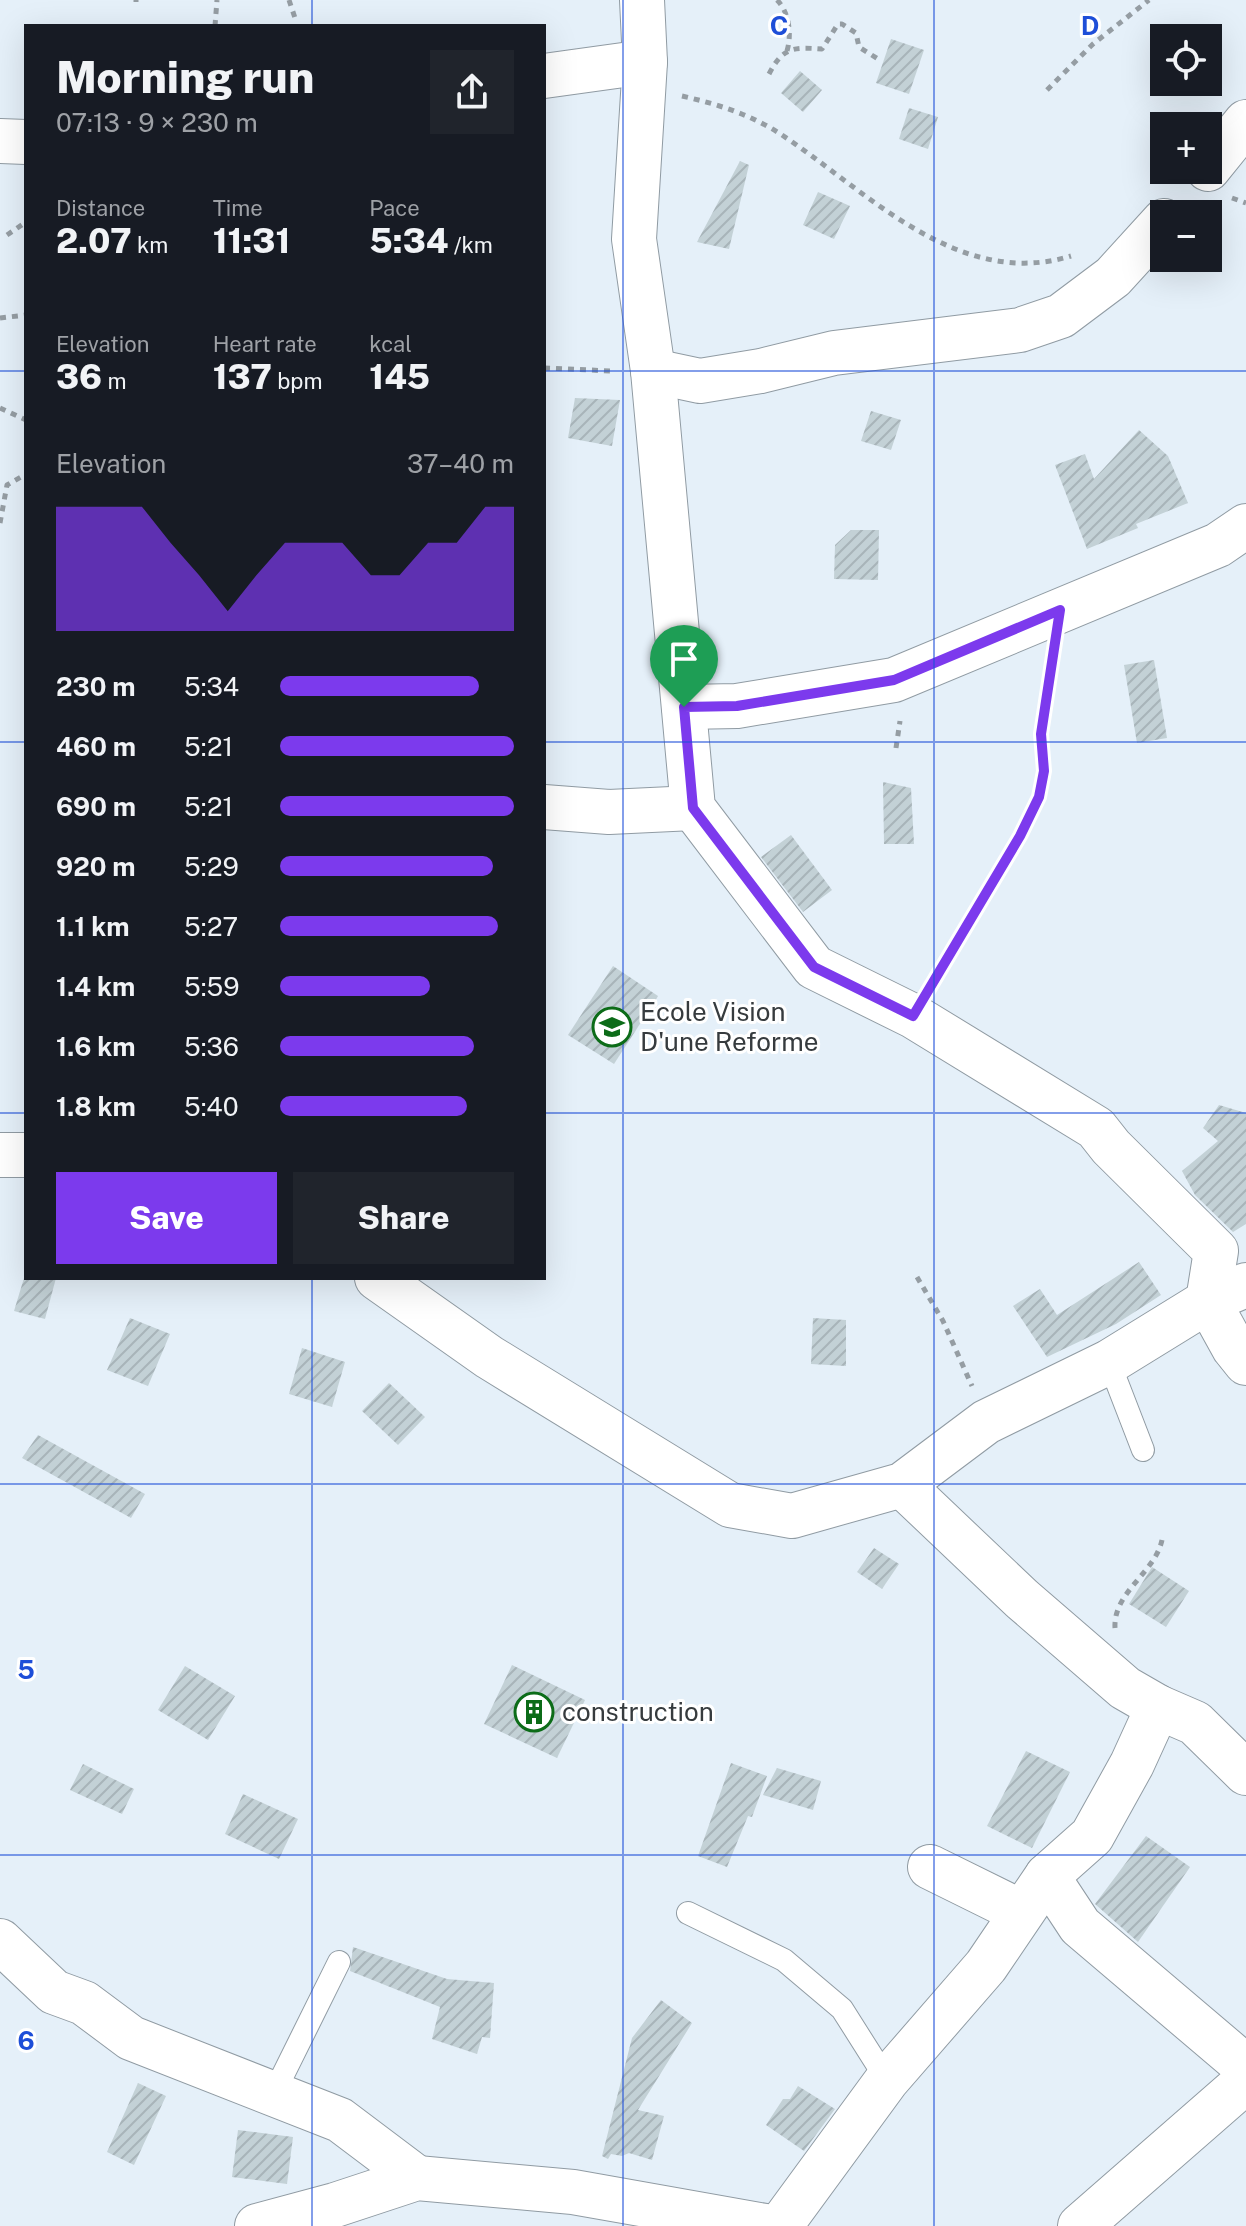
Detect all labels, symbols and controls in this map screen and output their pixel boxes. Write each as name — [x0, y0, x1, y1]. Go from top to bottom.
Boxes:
text: C — [770, 10, 788, 41]
text: D — [1081, 10, 1099, 41]
map controls — [1150, 24, 1222, 272]
button: locate — [1150, 24, 1222, 96]
button: share — [430, 50, 514, 134]
text: Morning run — [56, 51, 314, 103]
text: 07:13 · 9 × 230 m — [56, 107, 258, 138]
button: + — [1150, 112, 1222, 184]
text: Distance — [56, 195, 145, 221]
text: Time — [213, 195, 263, 221]
text: Pace — [369, 195, 420, 221]
button: − — [1150, 200, 1222, 272]
text: 2.07 — [56, 221, 132, 261]
text: 11:31 — [213, 221, 290, 261]
text: 5:34 — [369, 221, 448, 261]
text: km — [132, 232, 168, 258]
text: /km — [448, 232, 493, 258]
text: Elevation — [56, 331, 149, 357]
text: Heart rate — [213, 331, 317, 357]
text: kcal — [369, 331, 412, 357]
text: 36 — [56, 357, 102, 397]
text: 137 — [213, 357, 272, 397]
text: 145 — [369, 357, 430, 397]
text: m — [102, 368, 127, 394]
text: bpm — [272, 368, 322, 394]
text: Elevation — [56, 448, 166, 479]
text: 37–40 m — [407, 448, 514, 479]
pin — [650, 625, 718, 707]
icon: arrive — [662, 637, 706, 681]
text: 230 m — [56, 671, 136, 702]
text: 5:34 — [184, 671, 239, 702]
text: 460 m — [56, 731, 136, 762]
text: 5:21 — [184, 731, 233, 762]
text: 690 m — [56, 791, 136, 822]
text: 5:21 — [184, 791, 233, 822]
text: 920 m — [56, 851, 136, 882]
text: 5:29 — [184, 851, 239, 882]
text: 1.1 km — [56, 911, 129, 942]
text: 5:27 — [184, 911, 238, 942]
text: 1.4 km — [56, 971, 135, 1002]
text: 5:59 — [184, 971, 239, 1002]
place label: Ecole Vision D'une Reforme — [640, 996, 818, 1057]
school or university icon: Ecole Vision D'une Reforme — [591, 1006, 633, 1048]
text: 1.6 km — [56, 1031, 136, 1062]
text: 5:36 — [184, 1031, 239, 1062]
text: 1.8 km — [56, 1091, 136, 1122]
text: 5:40 — [184, 1091, 239, 1122]
button: Save — [56, 1172, 277, 1264]
button: Share — [293, 1172, 514, 1264]
text: 5 — [17, 1654, 35, 1685]
building icon: construction — [513, 1691, 555, 1733]
place label: construction — [562, 1696, 714, 1727]
text: 6 — [17, 2025, 35, 2056]

